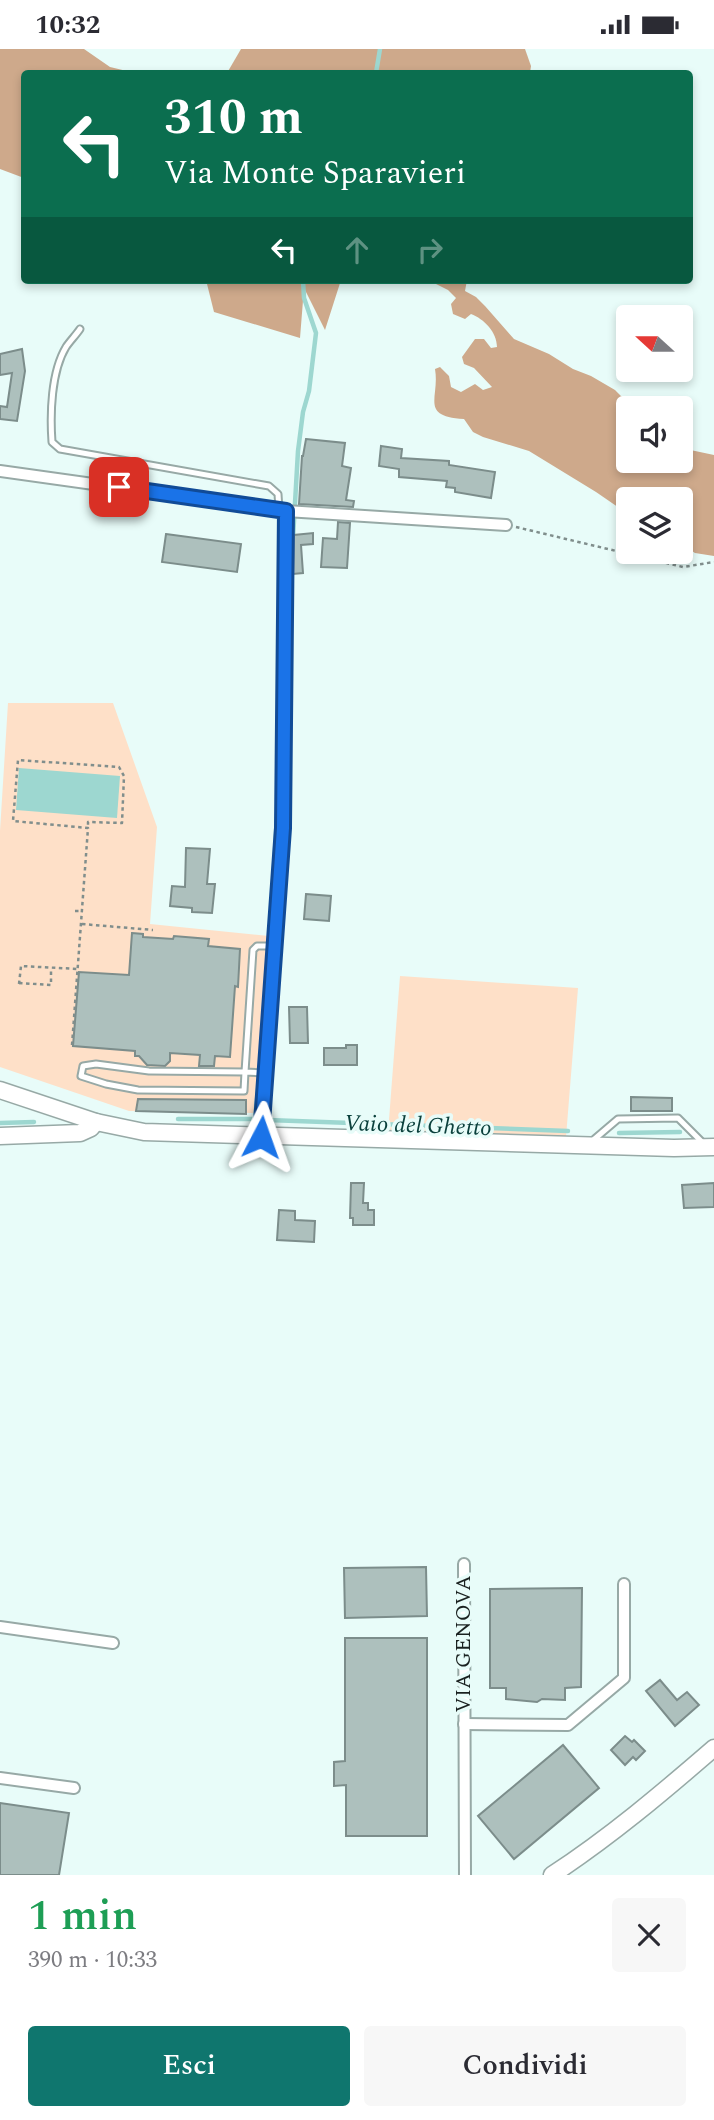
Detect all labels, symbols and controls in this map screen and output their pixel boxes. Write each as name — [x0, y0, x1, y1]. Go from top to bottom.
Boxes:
text: 10:32 — [35, 5, 100, 45]
text: 310 m — [164, 81, 303, 156]
icon: left — [49, 98, 140, 189]
text: Via Monte Sparavieri — [164, 149, 466, 198]
icon: left — [265, 231, 303, 269]
icon: ahead — [338, 231, 376, 269]
icon: right — [411, 231, 449, 269]
north arrow — [616, 305, 693, 381]
map controls — [616, 305, 693, 564]
button: sound — [616, 396, 693, 473]
pin — [89, 457, 149, 517]
icon: arrive — [100, 468, 138, 506]
button: layers — [616, 487, 693, 564]
position arrow — [224, 1100, 298, 1174]
water label: Vaio del Ghetto — [344, 1106, 492, 1146]
street label: VIA GENOVA — [448, 1575, 480, 1713]
text: 1 min — [28, 1885, 137, 1948]
button: close — [612, 1898, 686, 1972]
text: 390 m · 10:33 — [28, 1943, 157, 1978]
button: Esci — [28, 2026, 350, 2106]
button: Condividi — [364, 2026, 686, 2106]

